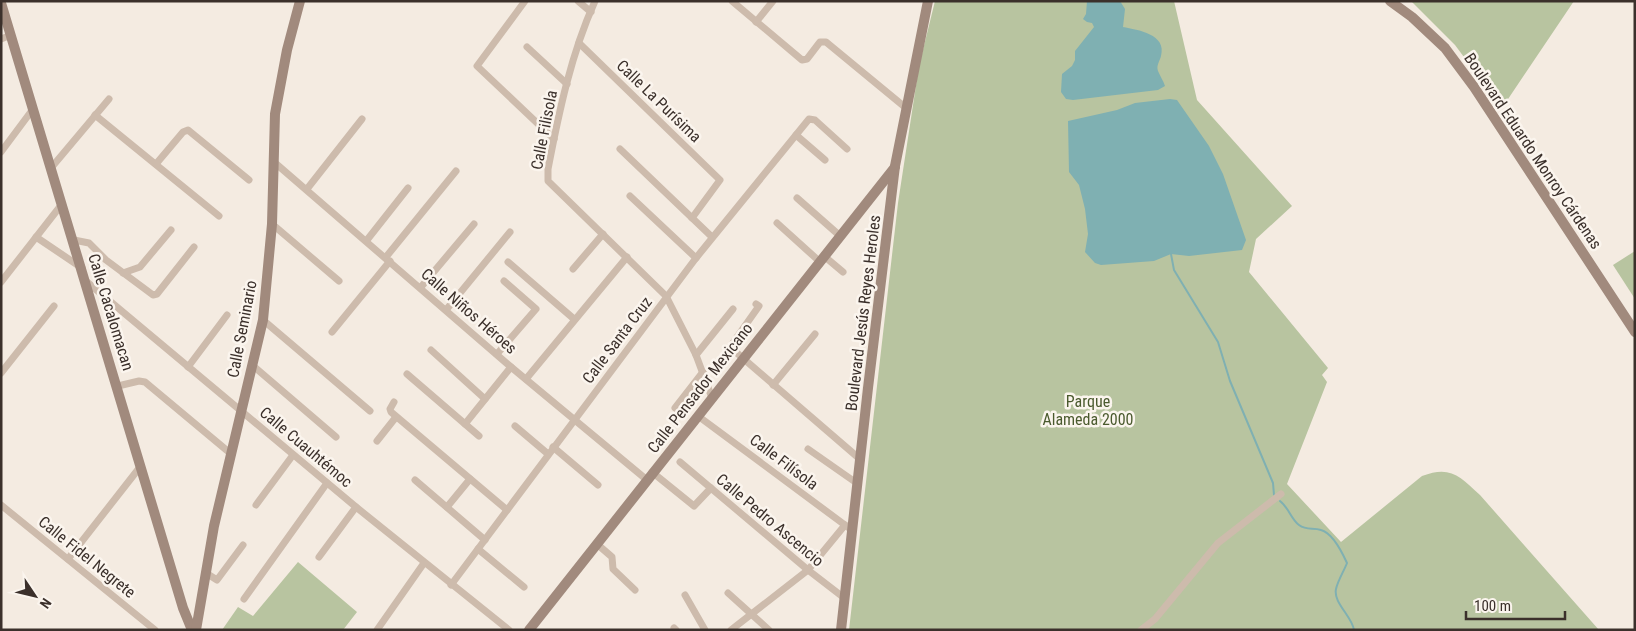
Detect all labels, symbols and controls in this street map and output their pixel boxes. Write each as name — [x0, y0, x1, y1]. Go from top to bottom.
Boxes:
street label: Boulevard Eduardo Monroy Cárdenas — [1460, 49, 1606, 253]
street label: Calle La Purísima — [613, 56, 705, 146]
street label: Calle Filisola — [527, 89, 561, 171]
street label: Boulevard Jesús Reyes Heroles — [842, 214, 884, 412]
street label: Calle Cacalomacan — [84, 251, 138, 373]
street label: Calle Niños Héroes — [417, 264, 521, 358]
street label: Calle Seminario — [223, 279, 261, 379]
street label: Calle Santa Cruz — [578, 293, 656, 387]
street label: Calle Pensador Mexicano — [643, 319, 757, 457]
park label: Parque Alameda 2000 — [1043, 392, 1133, 429]
street label: Calle Cuauhtémoc — [256, 403, 356, 491]
street label: Calle Filísola — [746, 430, 822, 494]
street label: Calle Pedro Ascencio — [713, 470, 827, 570]
street label: Calle Fidel Negrete — [35, 512, 139, 602]
north arrow — [10, 571, 60, 621]
scale bar — [1466, 588, 1565, 620]
text: 100 m — [1474, 597, 1511, 615]

